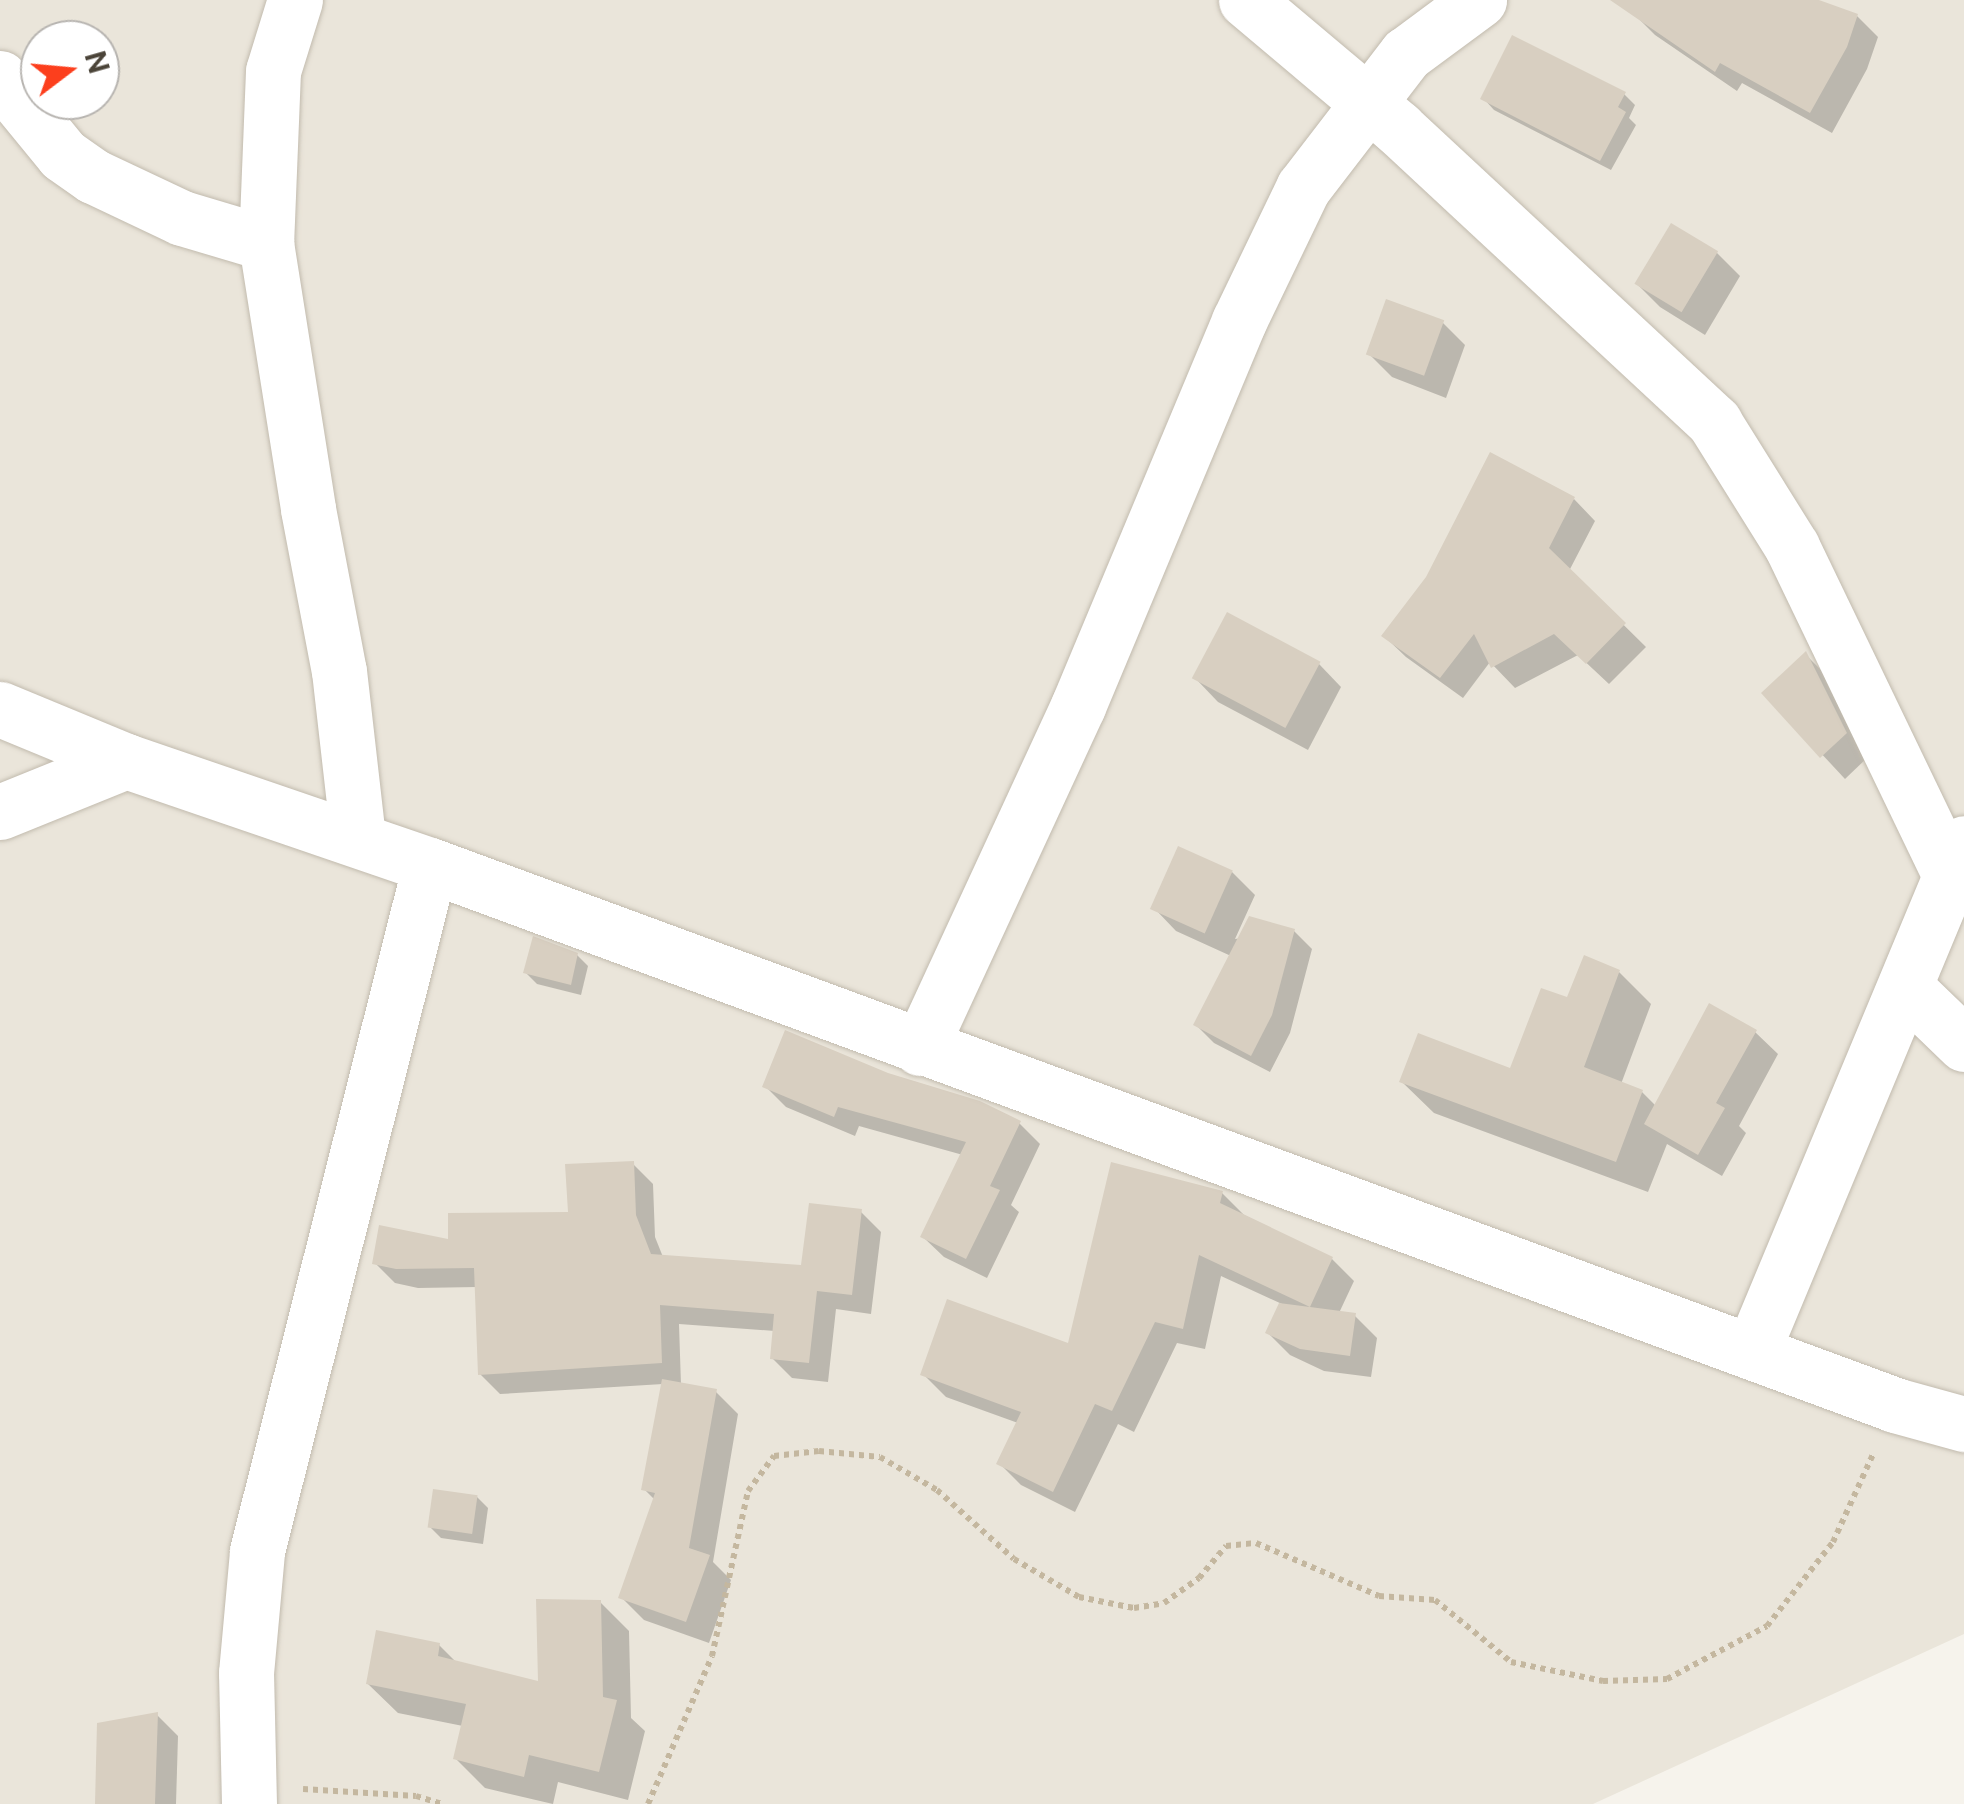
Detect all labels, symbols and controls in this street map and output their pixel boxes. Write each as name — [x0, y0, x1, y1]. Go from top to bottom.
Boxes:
north arrow — [20, 20, 120, 120]
text: N — [79, 47, 116, 77]

